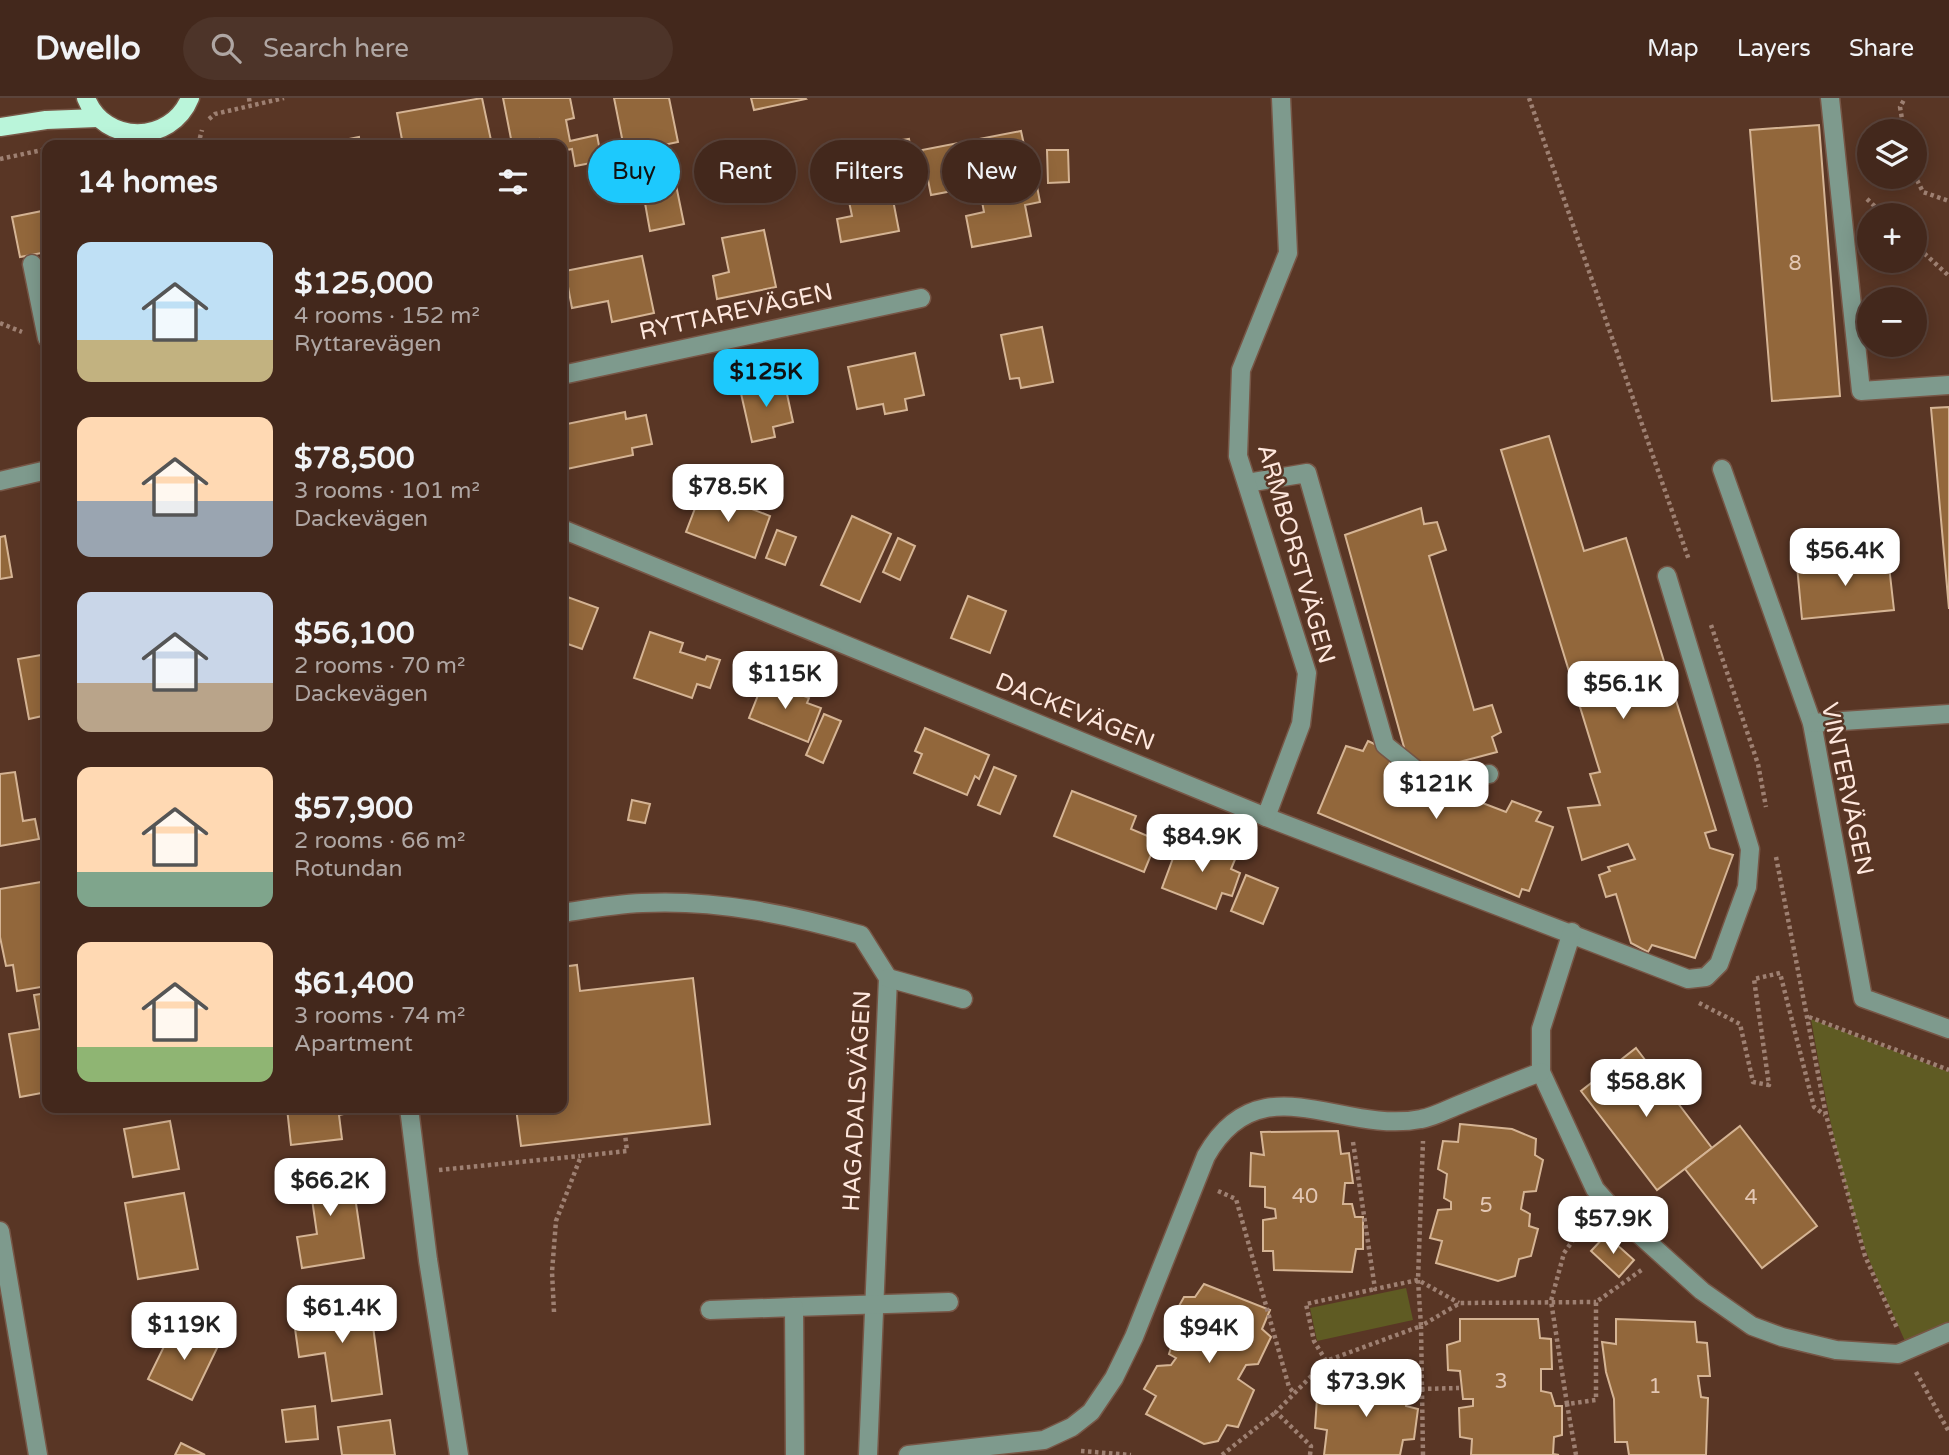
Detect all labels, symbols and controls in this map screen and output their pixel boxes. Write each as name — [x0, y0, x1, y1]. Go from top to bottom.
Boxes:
search box — [183, 17, 673, 80]
text: Dwello — [35, 29, 141, 68]
icon: search — [207, 29, 245, 67]
text: Search here — [263, 33, 409, 64]
text: Map — [1647, 34, 1699, 63]
text: Layers — [1737, 34, 1811, 63]
text: Share — [1849, 34, 1914, 63]
map controls — [1857, 119, 1927, 357]
button: layers — [1857, 119, 1927, 189]
chip: Buy — [588, 140, 680, 203]
chip: Rent — [694, 140, 796, 203]
chip: Filters — [810, 140, 928, 203]
chip: New — [942, 140, 1041, 203]
icon: filters — [494, 163, 532, 201]
text: 14 homes — [77, 164, 218, 201]
button: + — [1857, 203, 1927, 273]
house number: 8 — [1788, 251, 1802, 276]
text: $125,000 — [294, 265, 433, 302]
icon: home — [133, 270, 217, 354]
street label: RYTTAREVÄGEN — [636, 277, 836, 347]
button: − — [1857, 287, 1927, 357]
text: 4 rooms · 152 m² — [294, 302, 480, 330]
text: Ryttarevägen — [294, 330, 442, 358]
pin: $125K — [717, 350, 815, 409]
text: $125K — [730, 358, 802, 386]
text: $78,500 — [294, 440, 414, 477]
street label: ARMBORSTVÄGEN — [1251, 441, 1341, 667]
icon: home — [133, 445, 217, 529]
pin: $78.5K — [671, 464, 785, 524]
text: $78.5K — [689, 473, 767, 501]
text: 3 rooms · 101 m² — [294, 477, 480, 505]
text: Dackevägen — [294, 505, 428, 533]
pin: $56.4K — [1788, 528, 1902, 588]
text: $56.4K — [1806, 537, 1884, 565]
text: $56,100 — [294, 615, 414, 652]
icon: home — [133, 620, 217, 704]
text: 2 rooms · 70 m² — [294, 652, 465, 680]
pin: $115K — [736, 652, 834, 711]
text: $115K — [749, 660, 821, 688]
pin: $56.1K — [1566, 662, 1680, 721]
street label: DACKEVÄGEN — [991, 667, 1159, 757]
text: $56.1K — [1584, 670, 1662, 698]
text: Dackevägen — [294, 680, 428, 708]
street label: VINTERVÄGEN — [1815, 700, 1879, 878]
pin: $121K — [1387, 762, 1485, 821]
text: $121K — [1400, 770, 1472, 798]
text: $57,900 — [294, 790, 413, 827]
icon: home — [133, 795, 217, 879]
pin: $84.9K — [1145, 814, 1259, 874]
text: $84.9K — [1163, 823, 1241, 851]
text: 2 rooms · 66 m² — [294, 827, 465, 855]
text: Rotundan — [294, 855, 403, 883]
text: $61,400 — [294, 965, 414, 1002]
icon: home — [133, 970, 217, 1054]
street label: HAGADALSVÄGEN — [837, 990, 877, 1212]
text: 3 rooms · 74 m² — [294, 1002, 465, 1030]
text: Apartment — [294, 1030, 413, 1058]
pin: $58.8K — [1589, 1060, 1703, 1119]
text: $58.8K — [1607, 1068, 1685, 1096]
pin: $66.2K — [273, 1158, 387, 1218]
text: $66.2K — [291, 1167, 369, 1195]
house number: 40 — [1292, 1184, 1318, 1209]
house number: 4 — [1744, 1185, 1758, 1210]
house number: 5 — [1479, 1193, 1493, 1218]
pin: $57.9K — [1556, 1196, 1670, 1256]
text: $57.9K — [1574, 1205, 1652, 1233]
pin: $61.4K — [285, 1286, 399, 1345]
text: $61.4K — [303, 1294, 381, 1322]
pin: $119K — [135, 1302, 233, 1362]
pin: $94K — [1168, 1306, 1250, 1365]
text: $119K — [148, 1311, 220, 1339]
text: $94K — [1180, 1314, 1238, 1342]
pin: $73.9K — [1309, 1360, 1423, 1419]
text: $73.9K — [1327, 1368, 1405, 1396]
house number: 3 — [1494, 1369, 1508, 1394]
house number: 1 — [1648, 1374, 1662, 1399]

